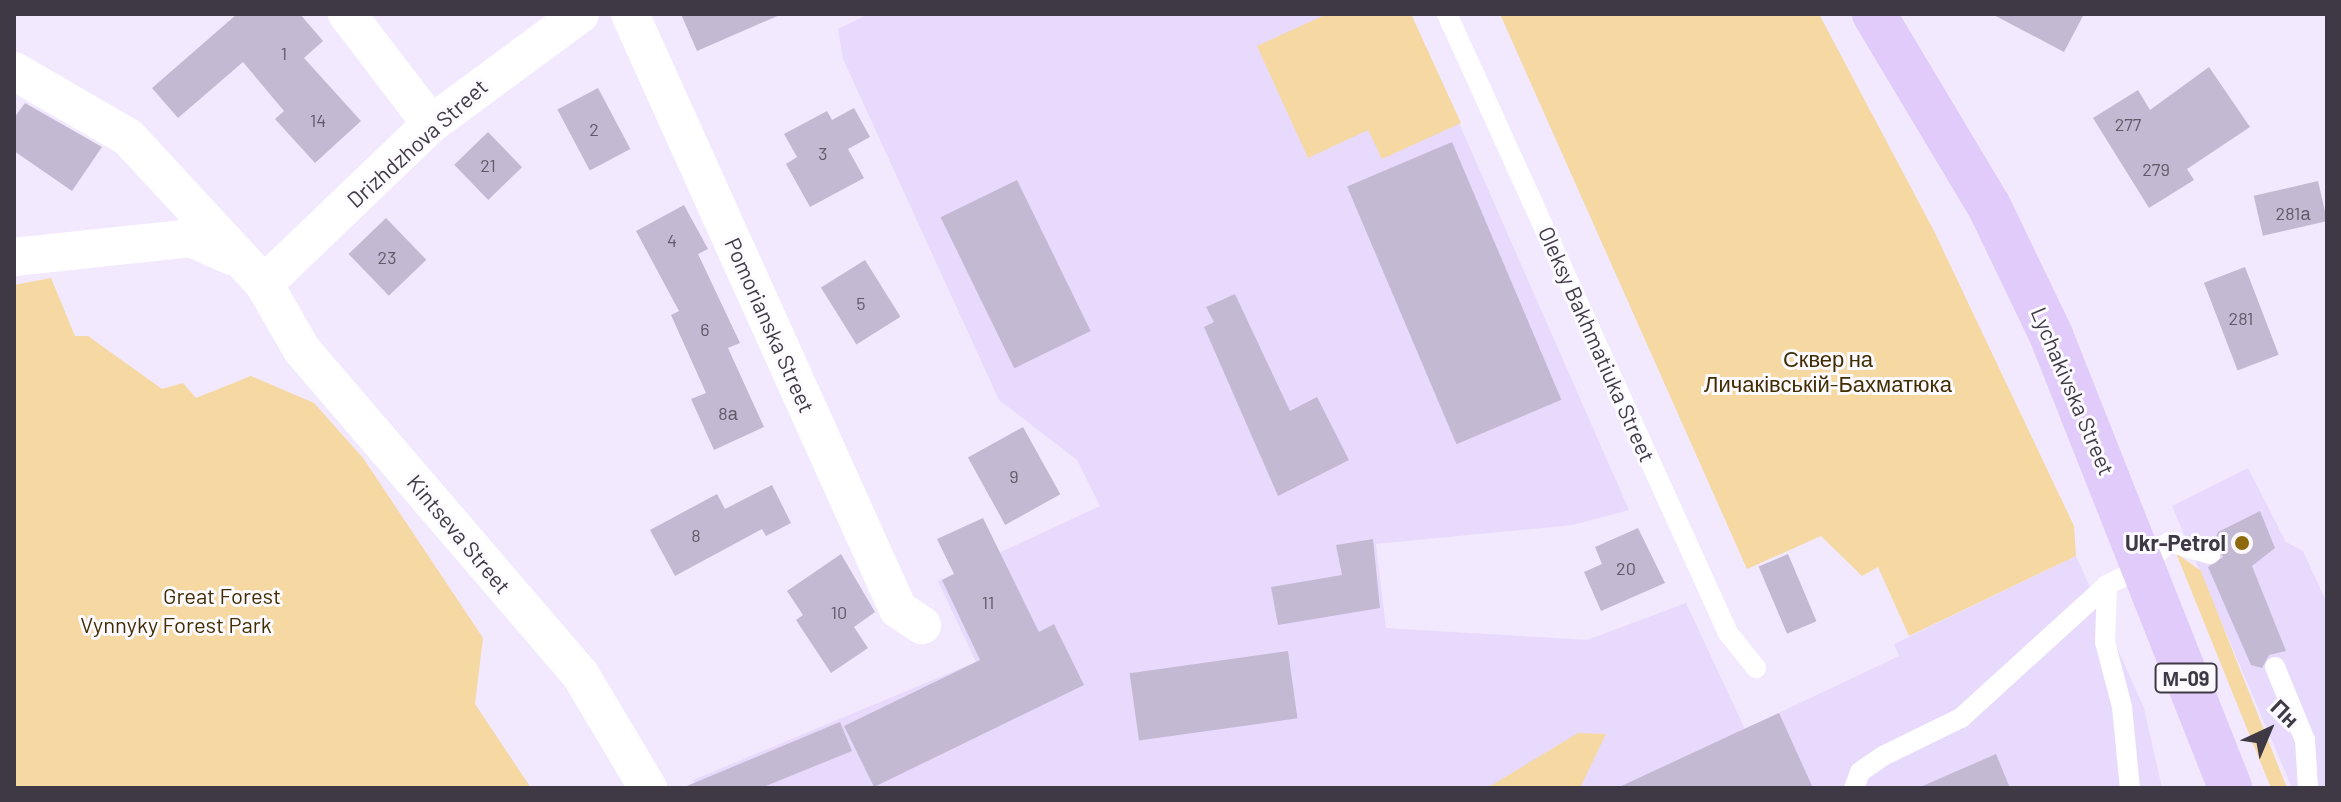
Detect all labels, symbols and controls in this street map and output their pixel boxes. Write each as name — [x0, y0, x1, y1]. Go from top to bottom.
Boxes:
house number: 1 — [281, 42, 287, 64]
street label: Drizhdzhova Street — [341, 73, 493, 213]
house number: 14 — [310, 109, 326, 131]
house number: 277 — [2115, 113, 2141, 135]
house number: 2 — [589, 118, 599, 140]
house number: 3 — [818, 142, 828, 164]
house number: 21 — [480, 154, 496, 176]
house number: 279 — [2142, 158, 2170, 180]
house number: 281а — [2276, 202, 2310, 224]
street label: Oleksy Bakhmatiuka Street — [1533, 222, 1661, 466]
house number: 4 — [667, 229, 677, 251]
street label: Pomorianska Street — [720, 234, 820, 416]
house number: 23 — [378, 246, 396, 268]
house number: 5 — [856, 292, 866, 314]
street label: Lychakivska Street — [2026, 303, 2120, 479]
house number: 281 — [2229, 307, 2253, 329]
house number: 6 — [700, 318, 710, 340]
park label: Сквер на Личаківській-Бахматюка — [1704, 345, 1952, 396]
house number: 8а — [718, 402, 738, 424]
house number: 9 — [1009, 465, 1019, 487]
street label: Kintseva Street — [402, 469, 516, 599]
house number: 8 — [691, 524, 701, 546]
place label: Ukr-Petrol — [2125, 530, 2226, 556]
marker: Ukr-Petrol — [2233, 534, 2251, 552]
house number: 20 — [1616, 557, 1636, 579]
park label: Great Forest — [163, 583, 281, 609]
house number: 11 — [982, 591, 994, 613]
house number: 10 — [831, 601, 847, 623]
park label: Vynnyky Forest Park — [80, 612, 272, 638]
road number: М-09 — [2154, 662, 2218, 694]
north arrow — [2229, 690, 2309, 770]
text: Пн — [2266, 693, 2305, 732]

